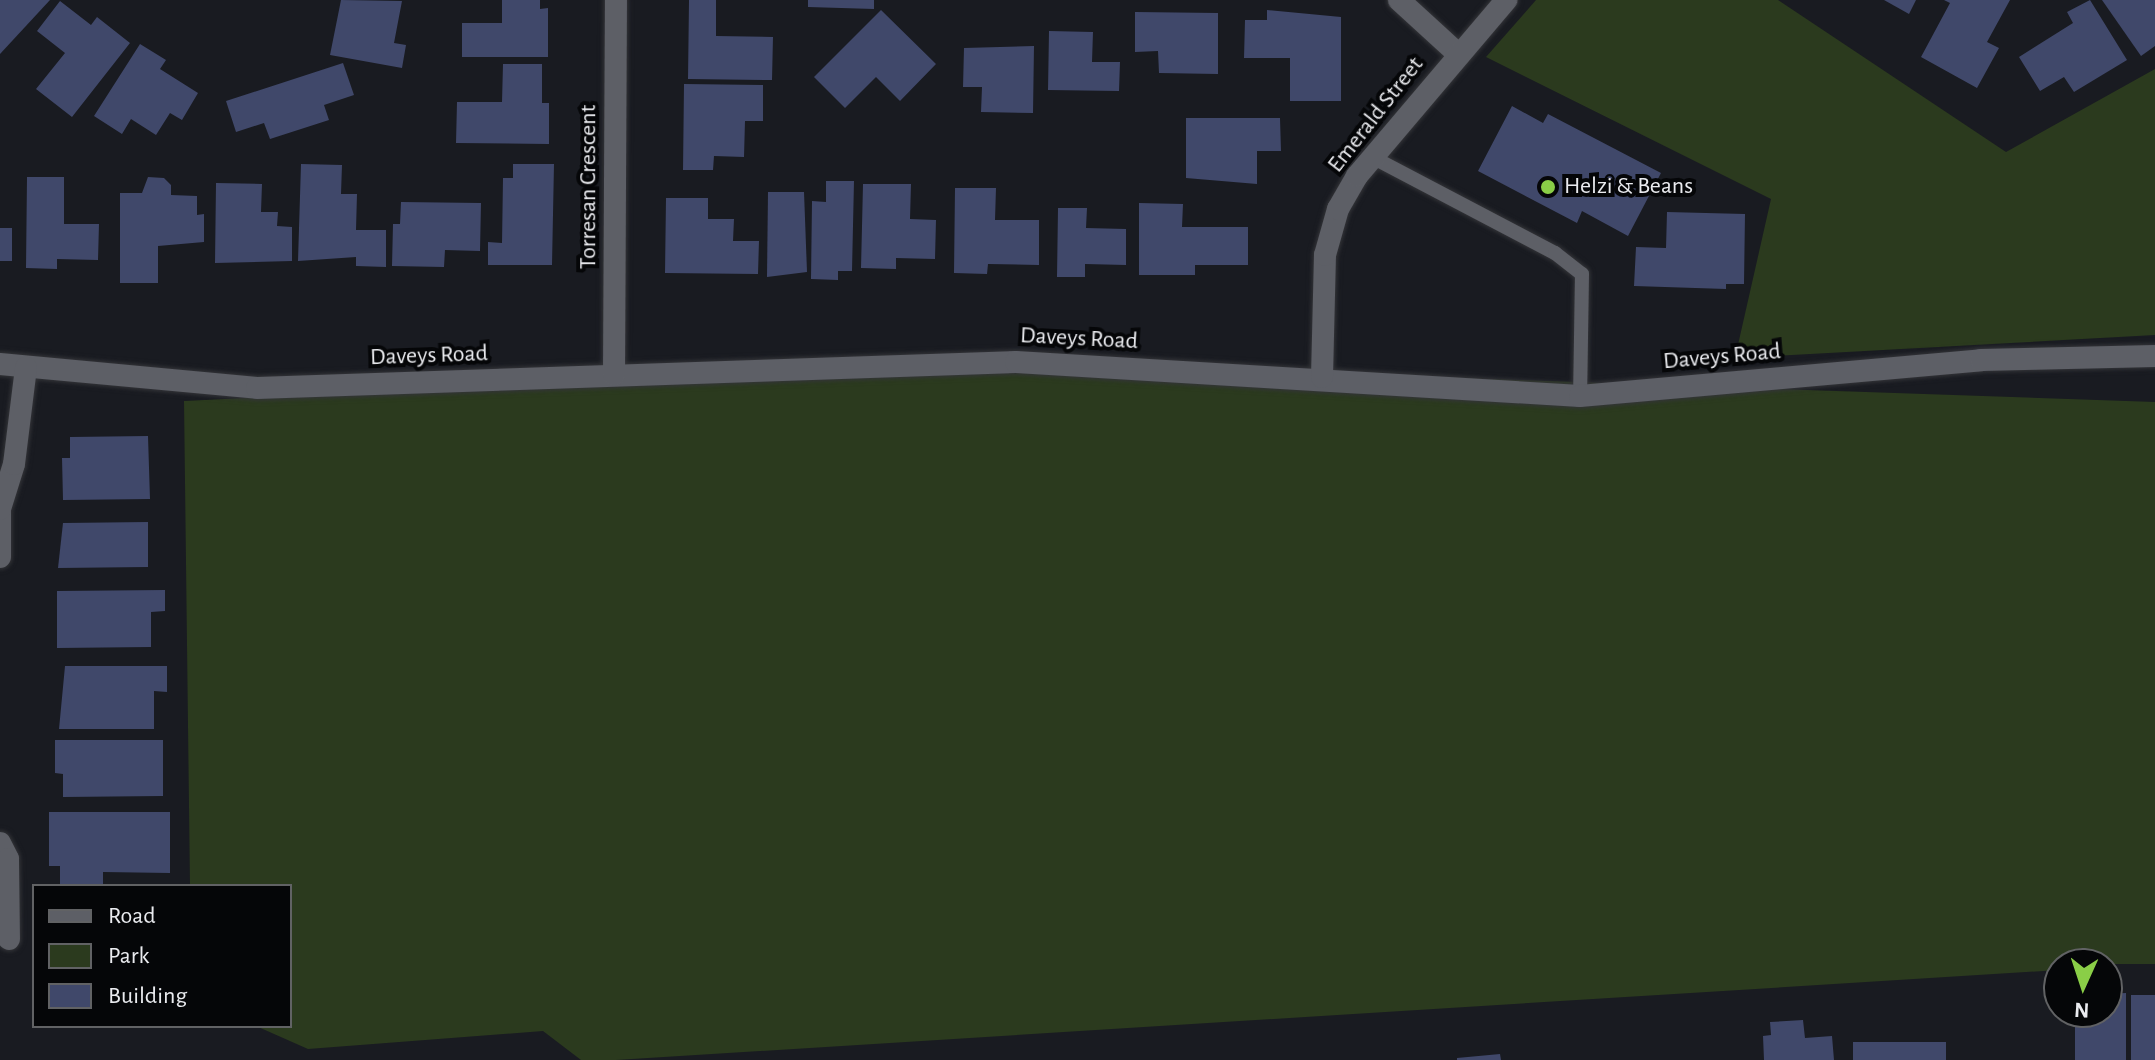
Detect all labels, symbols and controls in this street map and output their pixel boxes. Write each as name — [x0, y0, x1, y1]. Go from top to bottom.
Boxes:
street label: Emerald Street — [1322, 51, 1430, 179]
street label: Torresan Crescent — [575, 105, 603, 269]
place label: Helzi & Beans — [1564, 173, 1693, 201]
marker: Helzi & Beans — [1539, 178, 1557, 196]
street label: Daveys Road — [1019, 322, 1139, 356]
street label: Daveys Road — [1662, 338, 1782, 376]
street label: Daveys Road — [370, 340, 488, 372]
legend — [32, 884, 292, 1028]
text: Road — [108, 904, 156, 928]
text: Park — [108, 944, 149, 968]
north arrow — [2043, 948, 2123, 1028]
text: Building — [108, 984, 187, 1008]
text: N — [2074, 999, 2090, 1021]

